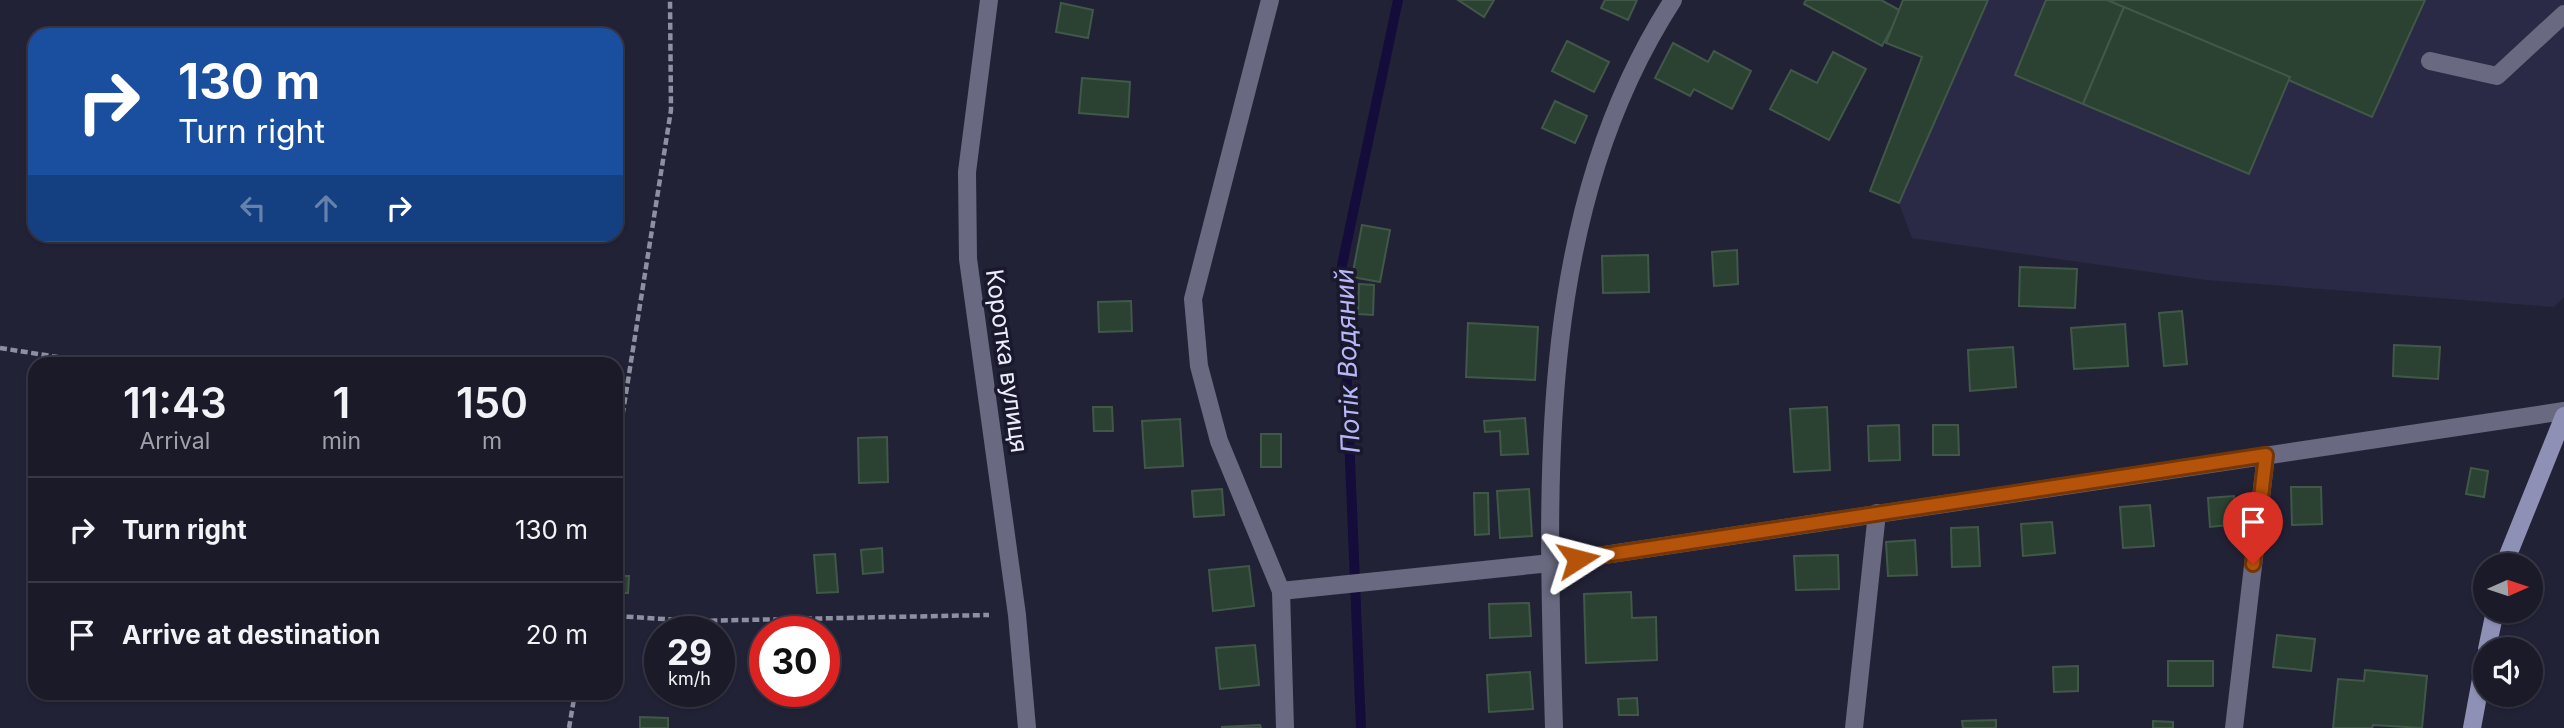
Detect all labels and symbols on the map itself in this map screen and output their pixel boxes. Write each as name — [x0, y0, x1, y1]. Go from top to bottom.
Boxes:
street label: Коротка вулиця — [980, 267, 1034, 455]
water label: Потік Водяний — [1328, 268, 1366, 454]
pin — [2223, 492, 2283, 564]
position arrow — [1541, 522, 1615, 596]
north arrow — [2473, 553, 2543, 623]
speed limit sign: 30 — [749, 616, 840, 707]

